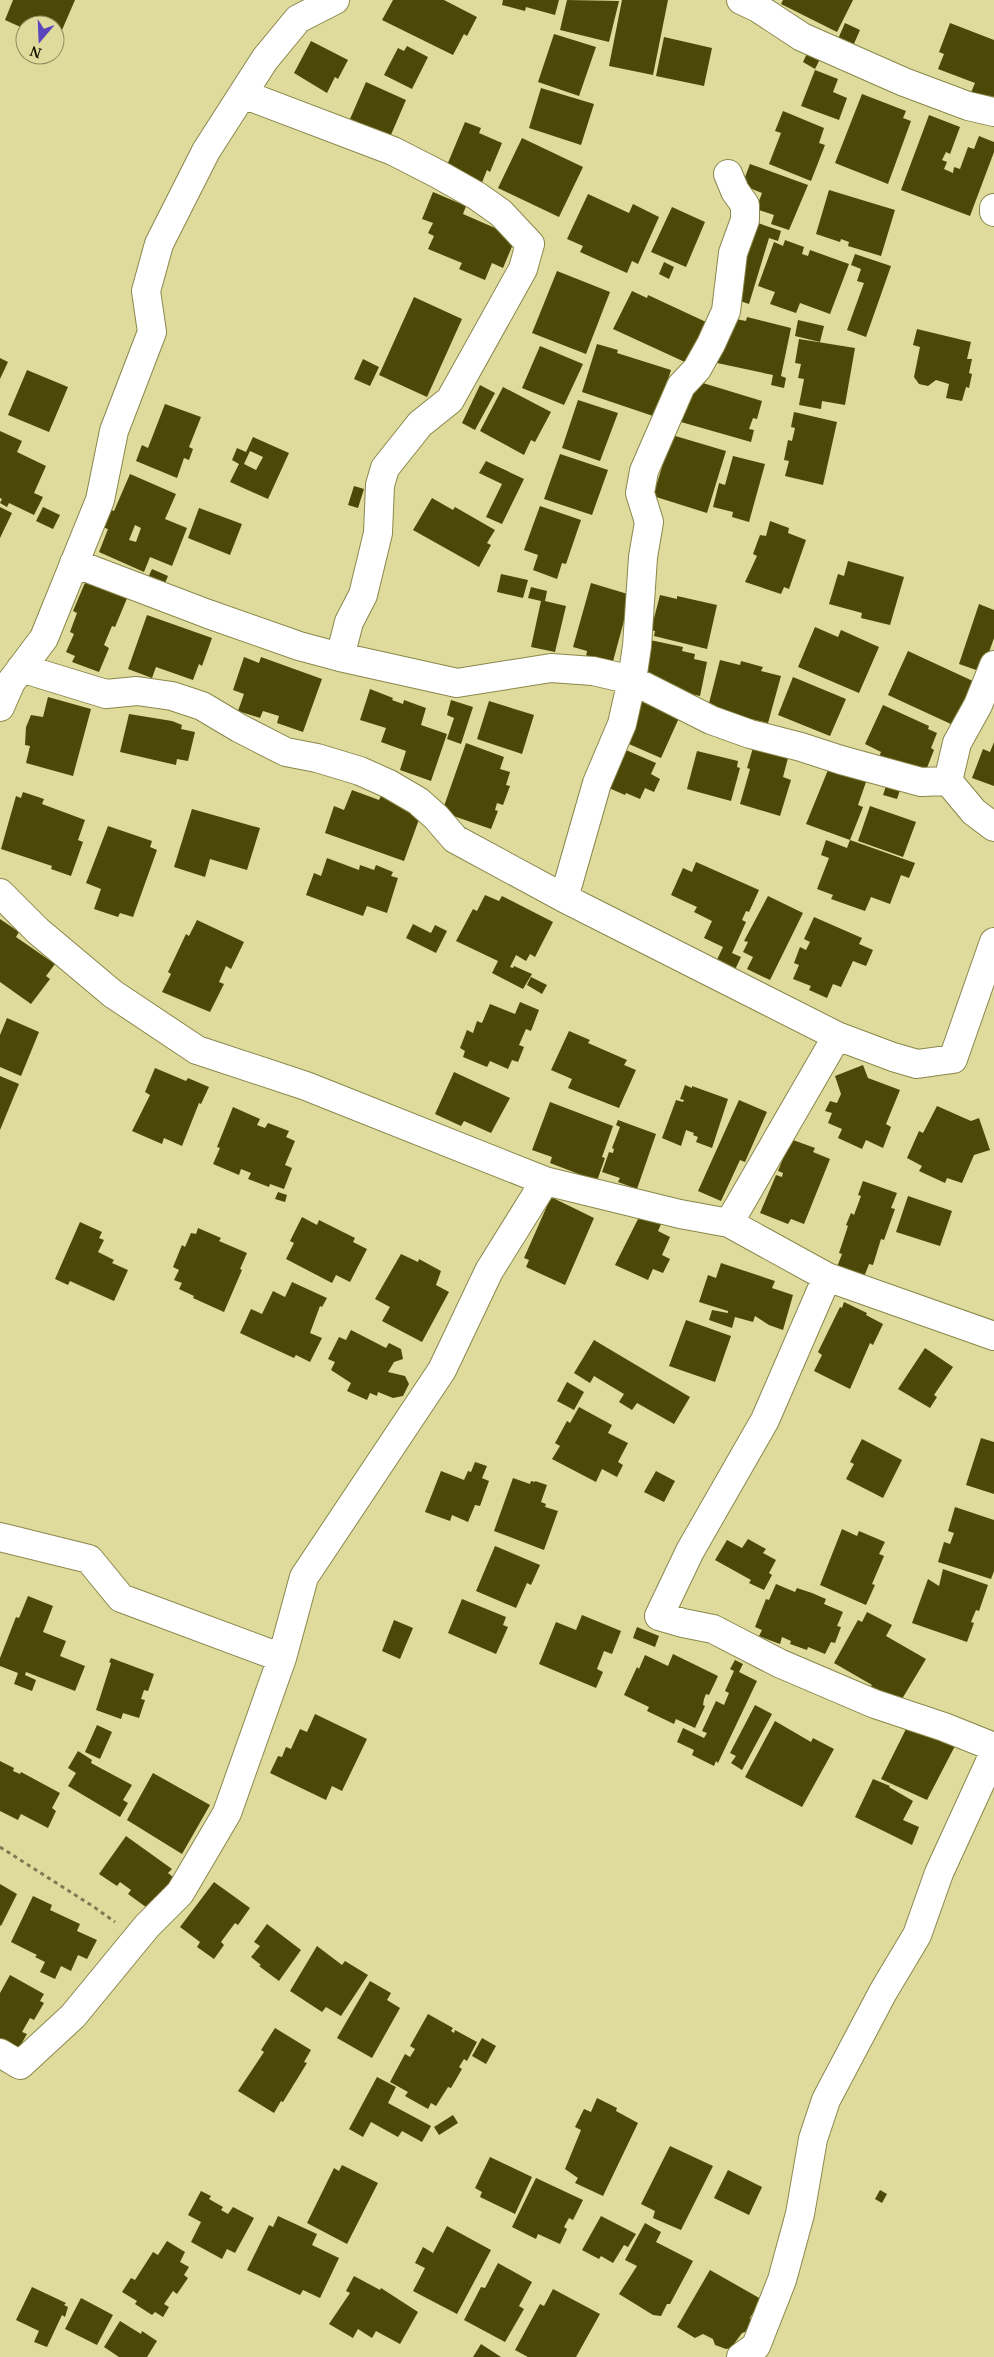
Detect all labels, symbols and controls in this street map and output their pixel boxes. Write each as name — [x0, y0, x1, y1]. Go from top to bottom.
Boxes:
north arrow — [15, 15, 65, 65]
text: N — [27, 42, 44, 64]

